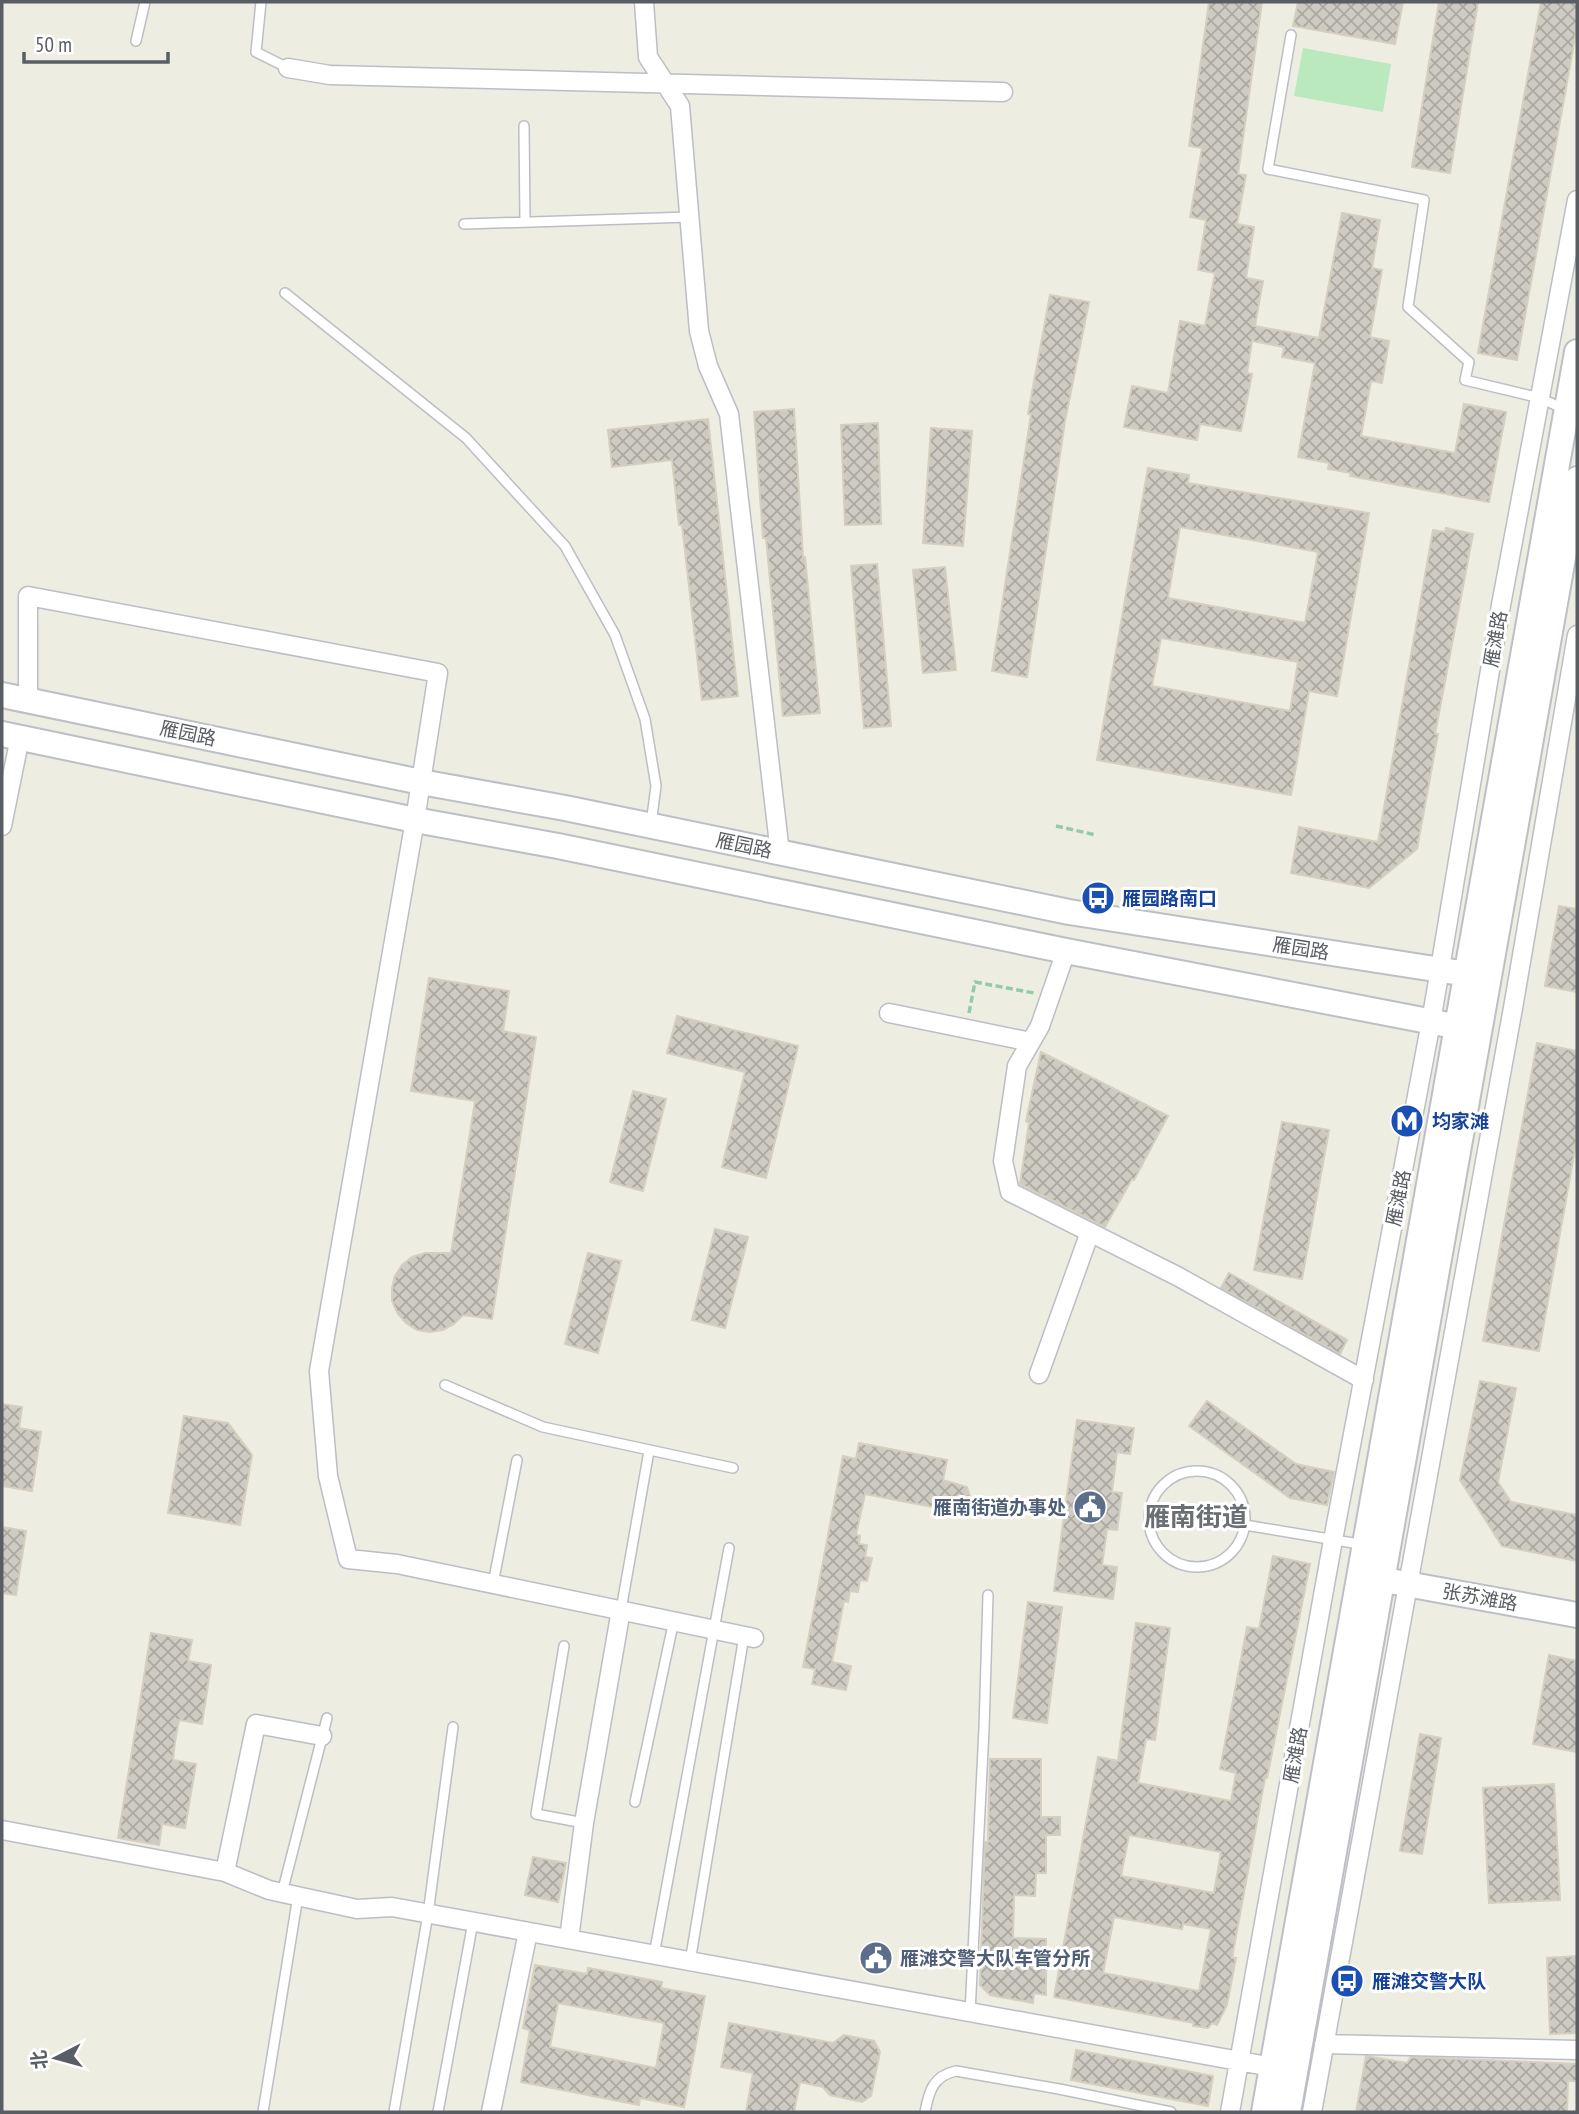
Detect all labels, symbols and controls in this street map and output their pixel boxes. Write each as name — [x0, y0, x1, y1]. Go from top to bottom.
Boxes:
scale bar — [24, 21, 168, 65]
text: 50 m — [35, 31, 72, 58]
street label: 雁滩路 — [1478, 609, 1512, 669]
street label: 雁园路 — [158, 715, 218, 751]
street label: 雁园路 — [714, 827, 774, 863]
bus stop icon: 雁园路南口 — [1079, 879, 1117, 917]
place label: 雁园路南口 — [1122, 886, 1217, 910]
street label: 雁园路 — [1271, 932, 1331, 964]
metro station icon: 均家滩 — [1388, 1102, 1426, 1140]
place label: 均家滩 — [1432, 1109, 1489, 1133]
street label: 雁滩路 — [1381, 1168, 1415, 1228]
public building icon: 雁南街道办事处 — [1071, 1488, 1109, 1526]
place label: 雁南街道办事处 — [933, 1495, 1066, 1519]
district label: 雁南街道 — [1144, 1500, 1248, 1533]
street label: 张苏滩路 — [1440, 1579, 1520, 1615]
street label: 雁滩路 — [1278, 1725, 1312, 1785]
public building icon: 雁滩交警大队车管分所 — [857, 1939, 895, 1977]
place label: 雁滩交警大队车管分所 — [900, 1946, 1090, 1970]
bus stop icon: 雁滩交警大队 — [1328, 1962, 1366, 2000]
place label: 雁滩交警大队 — [1372, 1969, 1486, 1993]
north arrow — [21, 2023, 91, 2093]
text: 北 — [26, 2049, 52, 2070]

